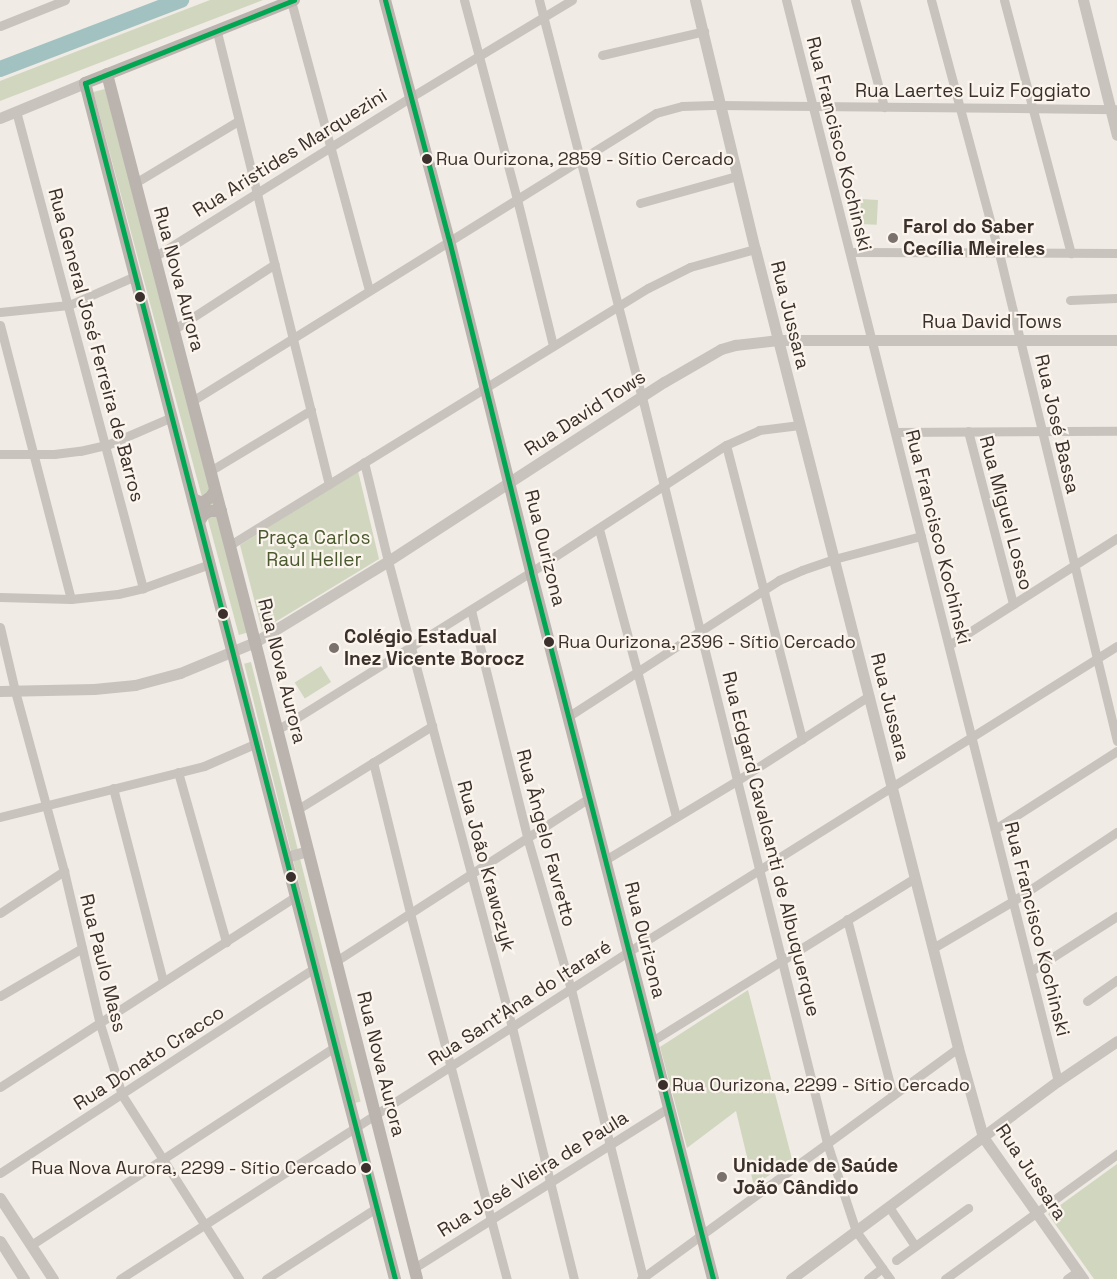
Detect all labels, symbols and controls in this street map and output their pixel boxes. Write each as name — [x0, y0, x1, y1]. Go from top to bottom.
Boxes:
street label: Rua Francisco Kochinski — [801, 34, 877, 254]
street label: Rua Laertes Luiz Foggiato — [855, 80, 1091, 102]
street label: Rua Aristides Marquezini — [189, 84, 391, 222]
place label: Rua Ourizona, 2859 - Sítio Cercado — [436, 148, 736, 170]
marker: Rua Ourizona, 2859 - Sítio Cercado — [422, 154, 432, 164]
street label: Rua General José Ferreira de Barros — [43, 186, 149, 504]
street label: Rua Nova Aurora — [149, 204, 209, 354]
place label: Farol do Saber Cecília Meireles — [903, 216, 1045, 260]
marker: Farol do Saber Cecília Meireles — [887, 232, 899, 244]
street label: Rua Jussara — [766, 259, 814, 371]
unlabelled marker — [135, 292, 145, 302]
street label: Rua David Tows — [922, 311, 1062, 333]
street label: Rua José Bassa — [1030, 352, 1084, 496]
street label: Rua David Tows — [520, 365, 650, 461]
street label: Rua Francisco Kochinski — [900, 427, 976, 647]
street label: Rua Miguel Losso — [974, 433, 1038, 593]
street label: Rua Ourizona — [519, 487, 571, 609]
park label: Praça Carlos Raul Heller — [258, 527, 370, 571]
street label: Rua Nova Aurora — [253, 596, 311, 746]
unlabelled marker — [218, 609, 228, 619]
place label: Colégio Estadual Inez Vicente Borocz — [344, 626, 525, 670]
place label: Rua Ourizona, 2396 - Sítio Cercado — [558, 631, 858, 653]
marker: Rua Ourizona, 2396 - Sítio Cercado — [544, 637, 554, 647]
marker: Colégio Estadual Inez Vicente Borocz — [328, 642, 340, 654]
street label: Rua Jussara — [866, 651, 914, 763]
street label: Rua Edgard Cavalcanti de Albuquerque — [717, 669, 825, 1019]
street label: Rua Ângelo Favretto — [511, 747, 581, 929]
street label: Rua João Krawczyk — [452, 778, 520, 954]
street label: Rua Francisco Kochinski — [999, 819, 1075, 1039]
unlabelled marker — [286, 872, 296, 882]
street label: Rua Ourizona — [619, 879, 671, 1001]
street label: Rua Paulo Mass — [75, 892, 131, 1034]
street label: Rua Sant'Ana do Itararé — [424, 935, 616, 1071]
street label: Rua Nova Aurora — [352, 989, 410, 1139]
street label: Rua Donato Cracco — [69, 1001, 229, 1115]
place label: Rua Ourizona, 2299 - Sítio Cercado — [672, 1074, 972, 1096]
marker: Rua Ourizona, 2299 - Sítio Cercado — [658, 1080, 668, 1090]
street label: Rua José Vieira de Paula — [433, 1106, 633, 1242]
street label: Rua Jussara — [991, 1120, 1071, 1224]
place label: Unidade de Saúde João Cândido — [733, 1155, 898, 1199]
place label: Rua Nova Aurora, 2299 - Sítio Cercado — [29, 1157, 357, 1179]
marker: Rua Nova Aurora, 2299 - Sítio Cercado — [361, 1163, 371, 1173]
marker: Unidade de Saúde João Cândido — [715, 1170, 729, 1184]

